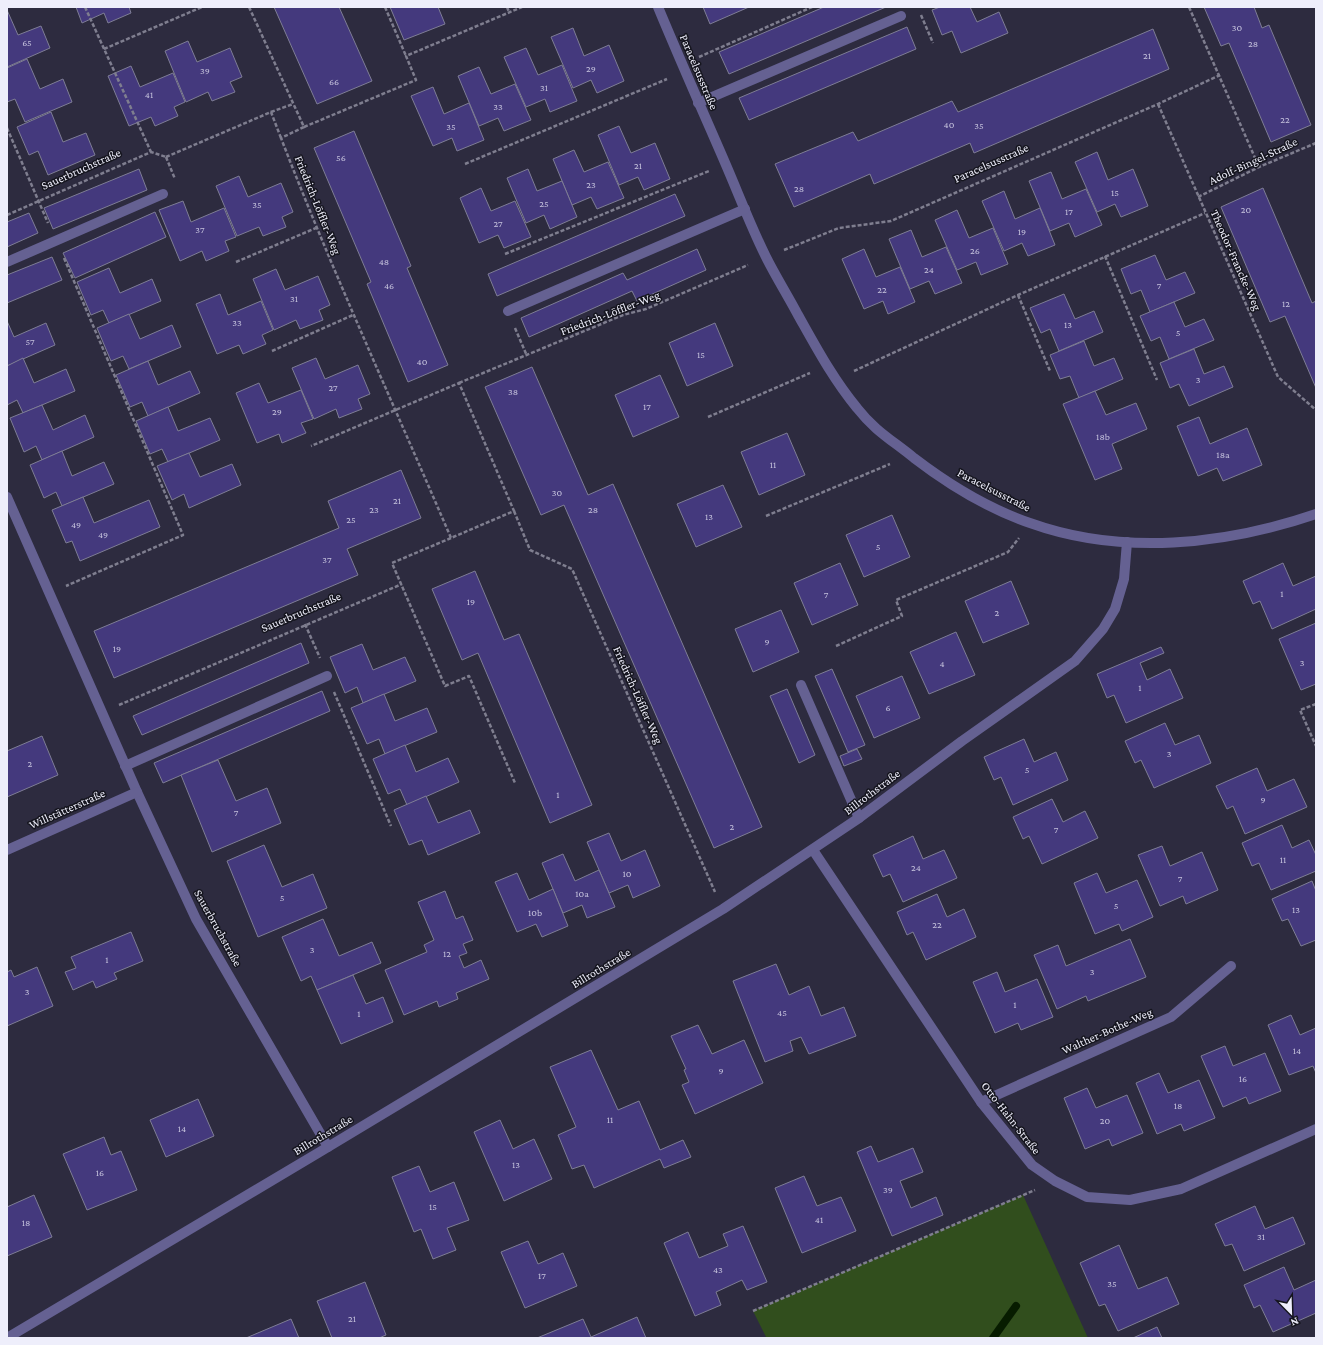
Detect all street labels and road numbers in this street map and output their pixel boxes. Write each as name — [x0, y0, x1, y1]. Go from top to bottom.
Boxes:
street label: Paracelsusstraße — [677, 32, 721, 112]
street label: Adolf-Bingel-Straße — [1207, 134, 1299, 188]
street label: Paracelsusstraße — [951, 140, 1031, 186]
street label: Sauerbruchstraße — [39, 145, 123, 193]
street label: Friedrich-Löffler-Weg — [292, 154, 344, 257]
street label: Theodor-Francke-Weg — [1208, 208, 1265, 313]
street label: Friedrich-Löffler-Weg — [558, 288, 662, 338]
street label: Paracelsusstraße — [955, 466, 1033, 514]
street label: Sauerbruchstraße — [259, 589, 343, 635]
street label: Friedrich-Löffler-Weg — [610, 644, 666, 746]
street label: Billrothstraße — [841, 766, 903, 818]
street label: Willstätterstraße — [27, 786, 107, 832]
street label: Sauerbruchstraße — [191, 887, 245, 969]
street label: Billrothstraße — [569, 945, 633, 991]
street label: Walther-Bothe-Weg — [1060, 1005, 1155, 1057]
street label: Otto-Hahn-Straße — [978, 1079, 1044, 1157]
street label: Billrothstraße — [291, 1112, 355, 1158]

